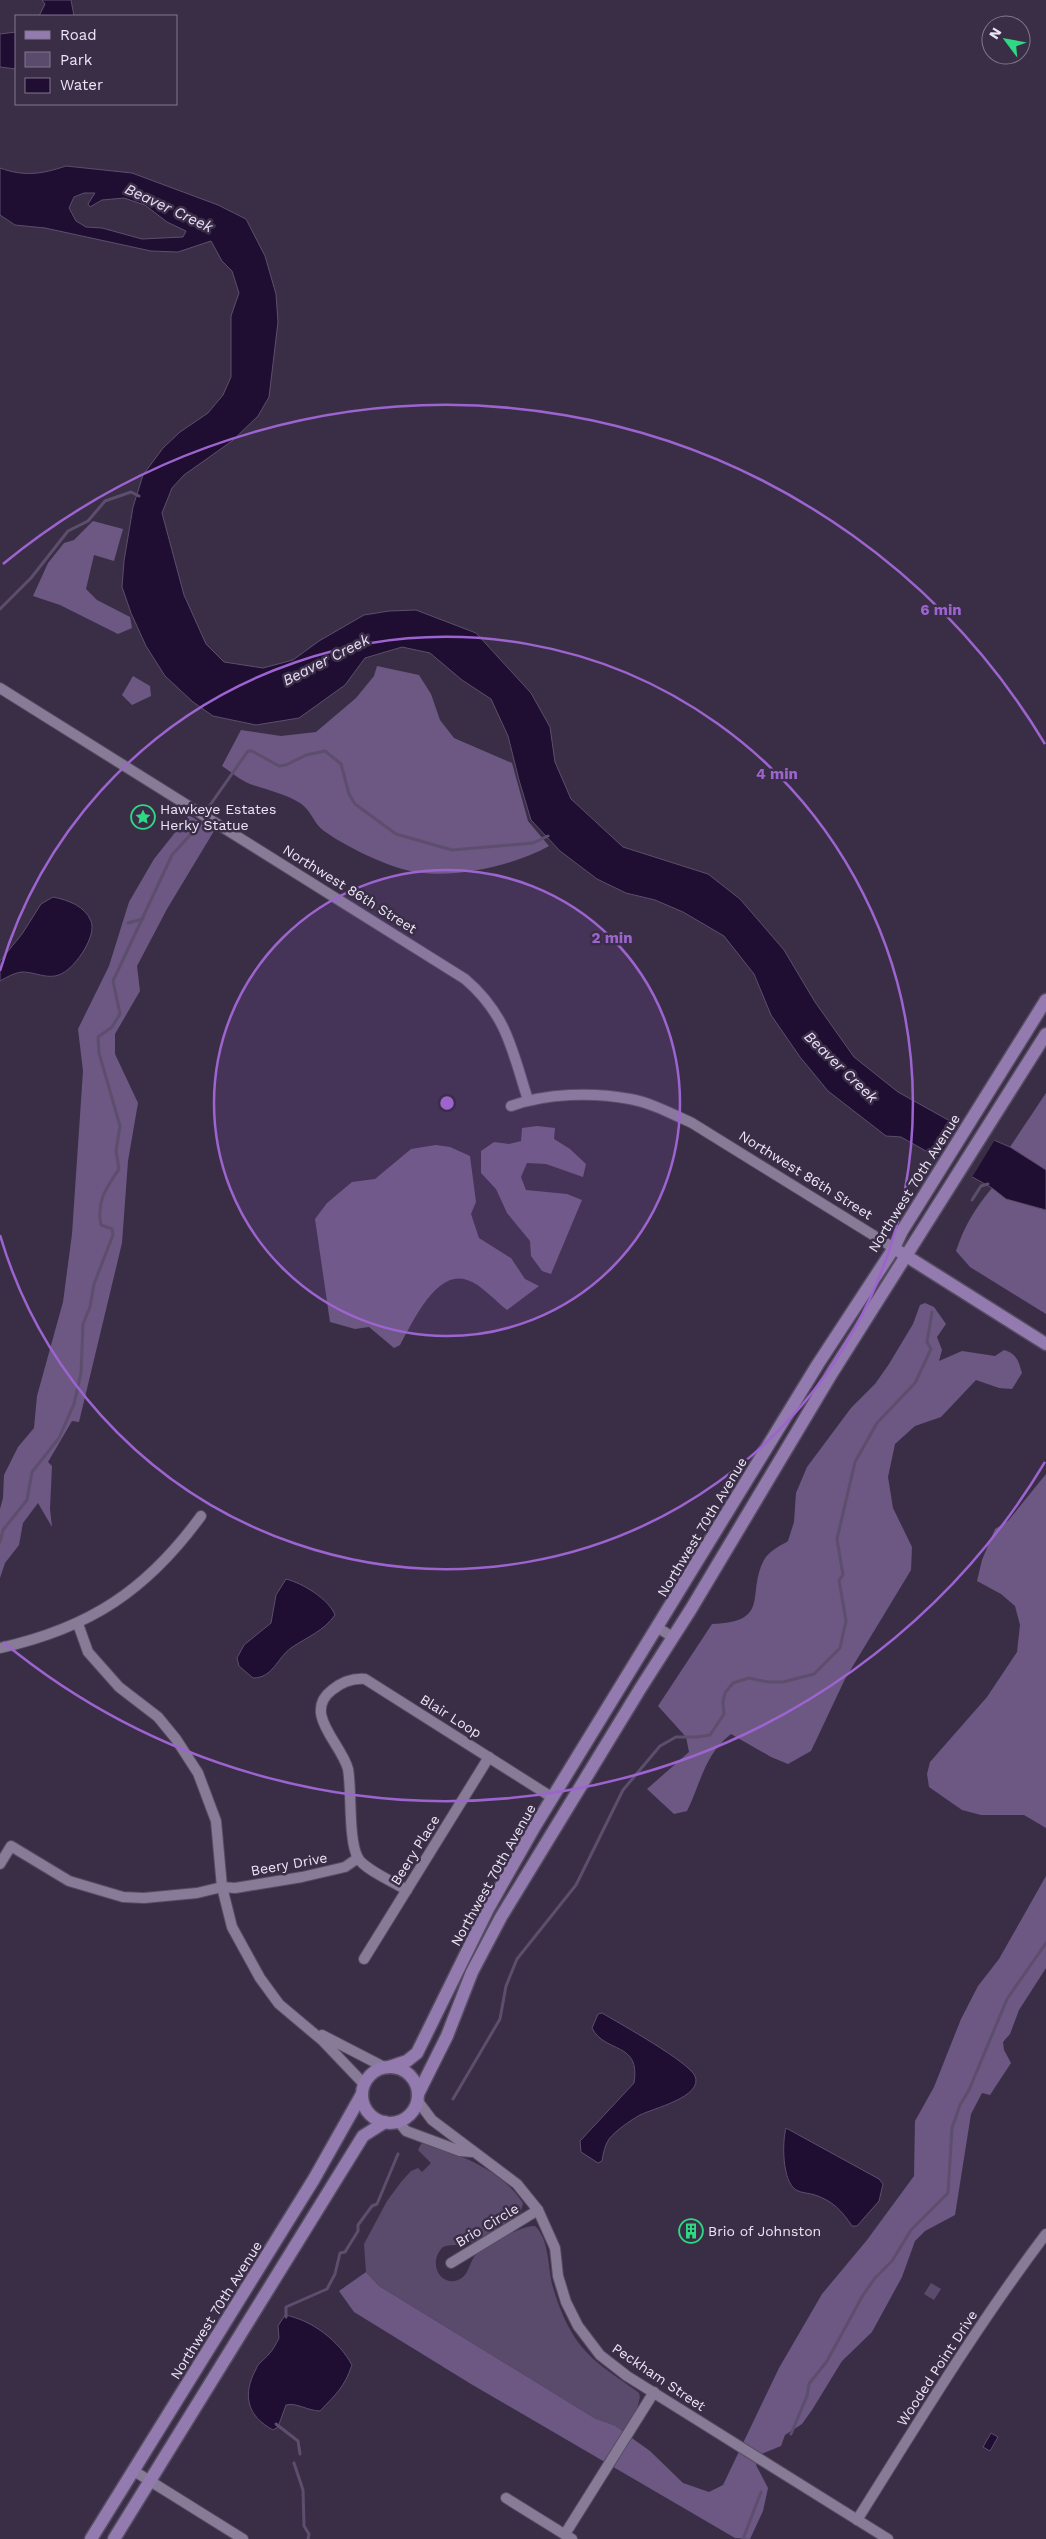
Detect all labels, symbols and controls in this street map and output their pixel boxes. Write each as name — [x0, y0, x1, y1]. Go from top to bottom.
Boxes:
legend — [15, 15, 178, 105]
north arrow — [981, 15, 1031, 65]
text: N — [985, 24, 1005, 42]
text: Road — [60, 26, 97, 44]
text: Park — [60, 51, 93, 69]
text: Water — [60, 76, 103, 94]
water label: Beaver Creek — [122, 180, 217, 237]
text: 6 min — [920, 601, 962, 619]
water label: Beaver Creek — [280, 630, 373, 690]
text: 4 min — [756, 765, 798, 783]
place label: Hawkeye Estates Herky Statue — [160, 801, 276, 833]
place icon: Hawkeye Estates Herky Statue — [130, 804, 156, 830]
street label: Northwest 86th Street — [280, 841, 420, 937]
text: 2 min — [591, 929, 633, 947]
water label: Beaver Creek — [801, 1027, 882, 1107]
centre of rings — [438, 1094, 456, 1112]
street label: Northwest 70th Avenue — [865, 1111, 963, 1255]
street label: Northwest 86th Street — [736, 1127, 876, 1223]
street label: Northwest 70th Avenue — [654, 1454, 750, 1600]
street label: Blair Loop — [418, 1691, 484, 1741]
street label: Northwest 70th Avenue — [447, 1801, 539, 1949]
street label: Beery Place — [387, 1812, 443, 1888]
street label: Beery Drive — [249, 1849, 329, 1879]
street label: Brio Circle — [453, 2200, 521, 2250]
building icon: Brio of Johnston — [678, 2218, 704, 2244]
place label: Brio of Johnston — [708, 2223, 821, 2239]
street label: Northwest 70th Avenue — [167, 2238, 265, 2382]
street label: Wooded Point Drive — [894, 2307, 980, 2429]
street label: Peckham Street — [609, 2340, 709, 2414]

